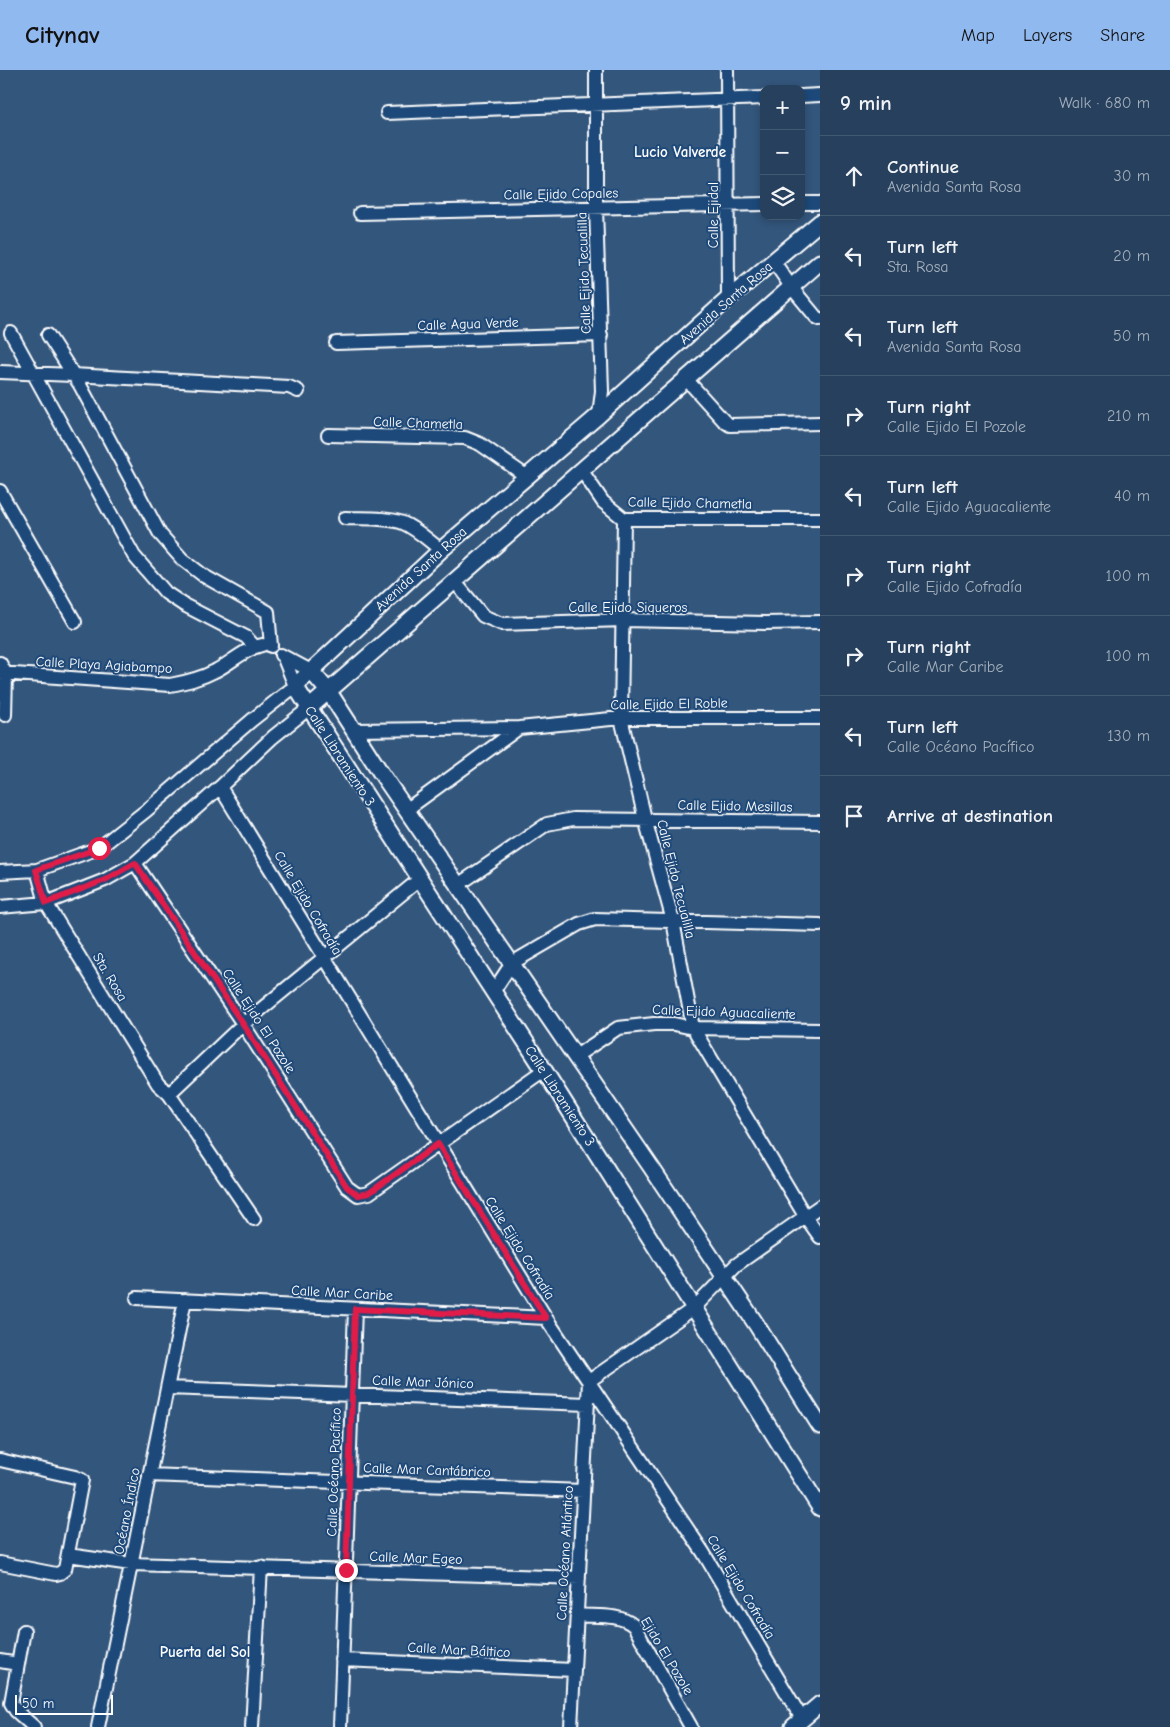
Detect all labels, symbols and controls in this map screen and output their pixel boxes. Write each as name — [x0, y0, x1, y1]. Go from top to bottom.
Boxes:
text: Citynav — [25, 21, 100, 49]
text: Map — [961, 25, 995, 46]
text: Layers — [1023, 25, 1072, 46]
text: Share — [1100, 25, 1145, 46]
map controls — [760, 85, 805, 220]
button: + — [760, 85, 805, 130]
text: 9 min — [840, 91, 892, 115]
text: Walk · 680 m — [1059, 94, 1150, 112]
button: − — [760, 130, 805, 175]
district label: Lucio Valverde — [634, 143, 726, 161]
text: Continue — [887, 156, 959, 178]
icon: ahead — [840, 162, 868, 190]
text: 30 m — [1114, 167, 1150, 185]
button: layers — [760, 175, 805, 220]
text: Avenida Santa Rosa — [887, 178, 1021, 196]
street label: Calle Ejidal — [705, 182, 722, 248]
street label: Calle Ejido Copales — [504, 184, 619, 203]
street label: Calle Ejido Tecualilla — [573, 212, 595, 334]
text: Turn left — [887, 236, 958, 258]
icon: left — [840, 242, 868, 270]
text: 20 m — [1113, 247, 1150, 265]
street label: Avenida Santa Rosa — [676, 258, 776, 348]
text: Sta. Rosa — [887, 258, 949, 276]
street label: Calle Agua Verde — [417, 314, 519, 334]
text: Turn left — [887, 316, 958, 338]
icon: left — [840, 322, 868, 350]
text: 50 m — [1113, 327, 1150, 345]
text: Avenida Santa Rosa — [887, 338, 1021, 356]
text: Turn right — [887, 396, 971, 418]
icon: right — [840, 402, 868, 430]
text: 210 m — [1107, 407, 1150, 425]
street label: Calle Chametla — [373, 413, 463, 433]
text: Calle Ejido El Pozole — [887, 418, 1026, 436]
text: Turn left — [887, 476, 958, 498]
icon: left — [840, 482, 868, 510]
text: 40 m — [1114, 487, 1150, 505]
street label: Calle Ejido Chametla — [628, 493, 752, 513]
text: Calle Ejido Aguacaliente — [887, 498, 1051, 516]
street label: Avenida Santa Rosa — [372, 523, 470, 615]
text: Turn right — [887, 556, 971, 578]
icon: right — [840, 562, 868, 590]
text: 100 m — [1106, 567, 1150, 585]
text: Calle Ejido Cofradía — [887, 578, 1022, 596]
street label: Calle Ejido Siqueros — [569, 599, 688, 616]
text: Turn right — [887, 636, 971, 658]
icon: right — [840, 642, 868, 670]
text: 100 m — [1106, 647, 1150, 665]
street label: Calle Playa Agiabampo — [35, 653, 173, 677]
text: Calle Mar Caribe — [887, 658, 1003, 676]
street label: Calle Ejido El Roble — [610, 694, 728, 714]
street label: Calle Libramiento 3 — [301, 703, 379, 809]
text: Turn left — [887, 716, 958, 738]
icon: left — [840, 722, 868, 750]
text: 130 m — [1107, 727, 1150, 745]
text: Calle Océano Pacífico — [887, 738, 1035, 756]
street label: Calle Ejido Mesillas — [677, 796, 793, 816]
icon: arrive — [840, 802, 868, 830]
text: Arrive at destination — [887, 805, 1053, 827]
street label: Calle Ejido Tecualilla — [653, 818, 699, 940]
route start — [88, 837, 111, 860]
street label: Calle Ejido Cofradía — [270, 848, 346, 958]
street label: Sta. Rosa — [89, 950, 131, 1004]
street label: Calle Ejido El Pozole — [219, 965, 299, 1077]
street label: Calle Ejido Aguacaliente — [652, 1001, 796, 1023]
street label: Calle Libramiento 3 — [521, 1043, 599, 1149]
street label: Calle Ejido Cofradía — [481, 1193, 559, 1303]
street label: Calle Mar Caribe — [291, 1282, 393, 1304]
street label: Calle Mar Jónico — [372, 1372, 474, 1392]
street label: Calle Océano Pacífico — [323, 1407, 345, 1537]
street label: Calle Mar Cantábrico — [363, 1459, 491, 1481]
street label: Océano Índico — [110, 1466, 144, 1556]
street label: Calle Océano Atlántico — [553, 1485, 577, 1621]
street label: Calle Ejido Cofradía — [703, 1532, 779, 1642]
street label: Calle Mar Egeo — [369, 1548, 463, 1568]
route end — [335, 1559, 358, 1582]
street label: Ejido El Pozole — [637, 1614, 697, 1698]
street label: Calle Mar Báltico — [407, 1639, 511, 1661]
district label: Puerta del Sol — [160, 1643, 250, 1661]
scale bar — [15, 1692, 112, 1715]
text: 50 m — [22, 1695, 54, 1712]

